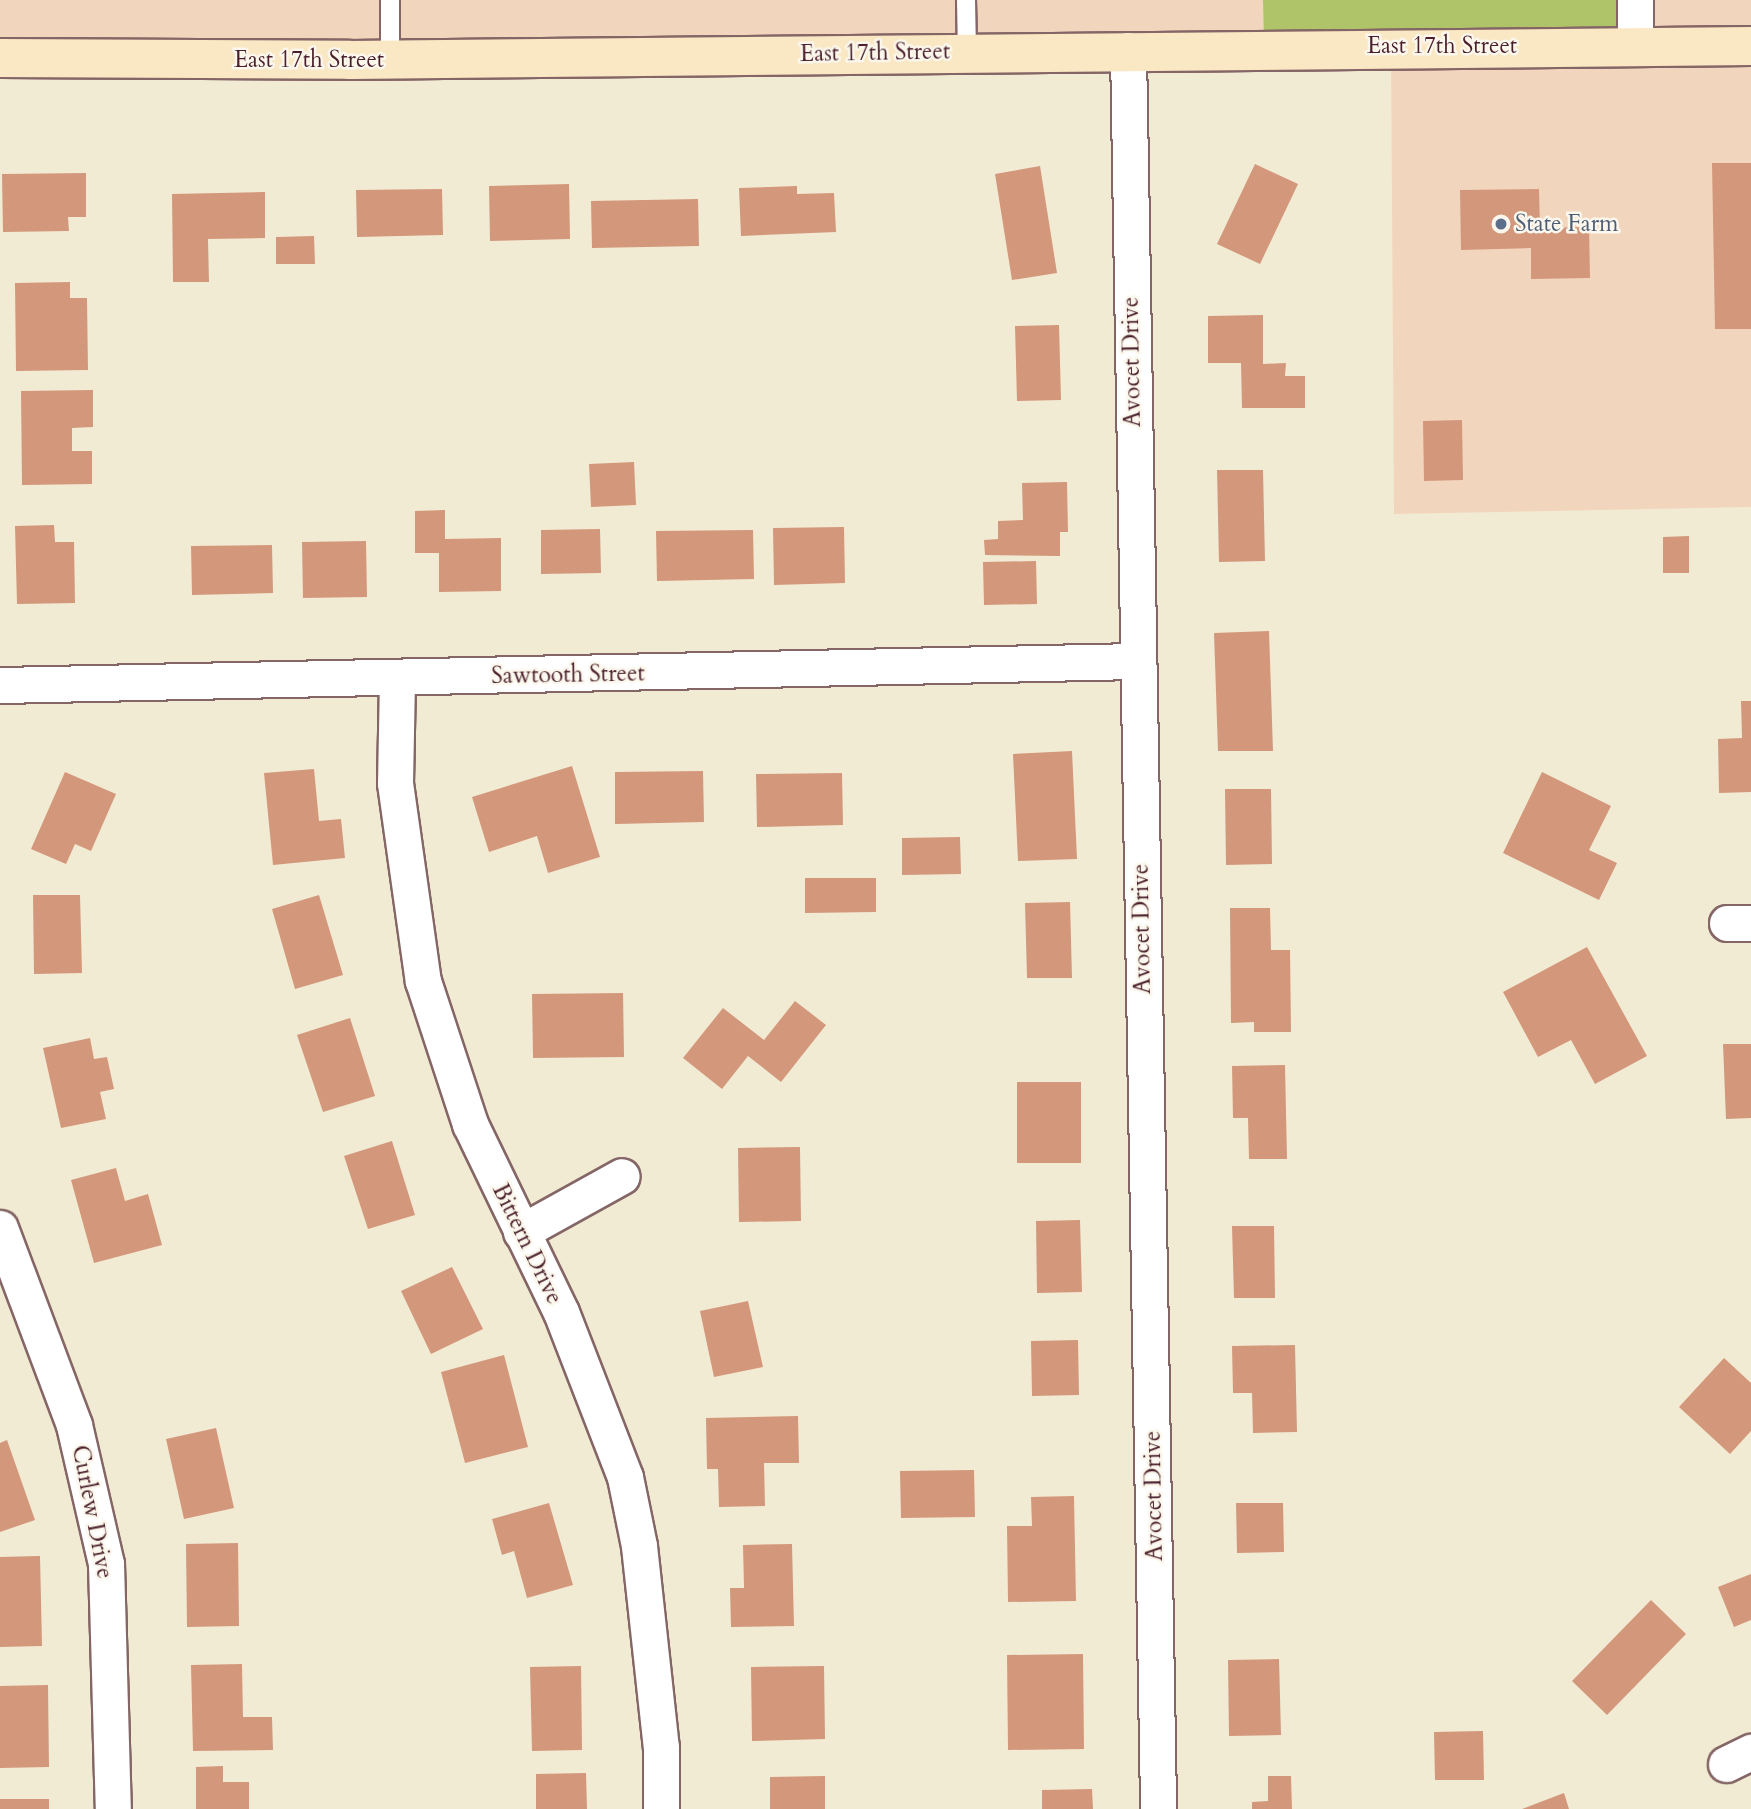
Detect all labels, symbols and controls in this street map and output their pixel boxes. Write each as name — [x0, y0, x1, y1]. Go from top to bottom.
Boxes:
street label: East 17th Street — [1367, 32, 1517, 60]
street label: East 17th Street — [800, 38, 950, 68]
street label: East 17th Street — [234, 46, 384, 74]
place label: State Farm — [1515, 210, 1618, 238]
marker: State Farm — [1493, 216, 1509, 232]
street label: Avocet Drive — [1117, 297, 1147, 427]
street label: Sawtooth Street — [491, 660, 645, 690]
street label: Avocet Drive — [1127, 864, 1157, 994]
street label: Bittern Drive — [486, 1179, 568, 1309]
street label: Avocet Drive — [1139, 1431, 1169, 1561]
street label: Curlew Drive — [66, 1443, 118, 1581]

